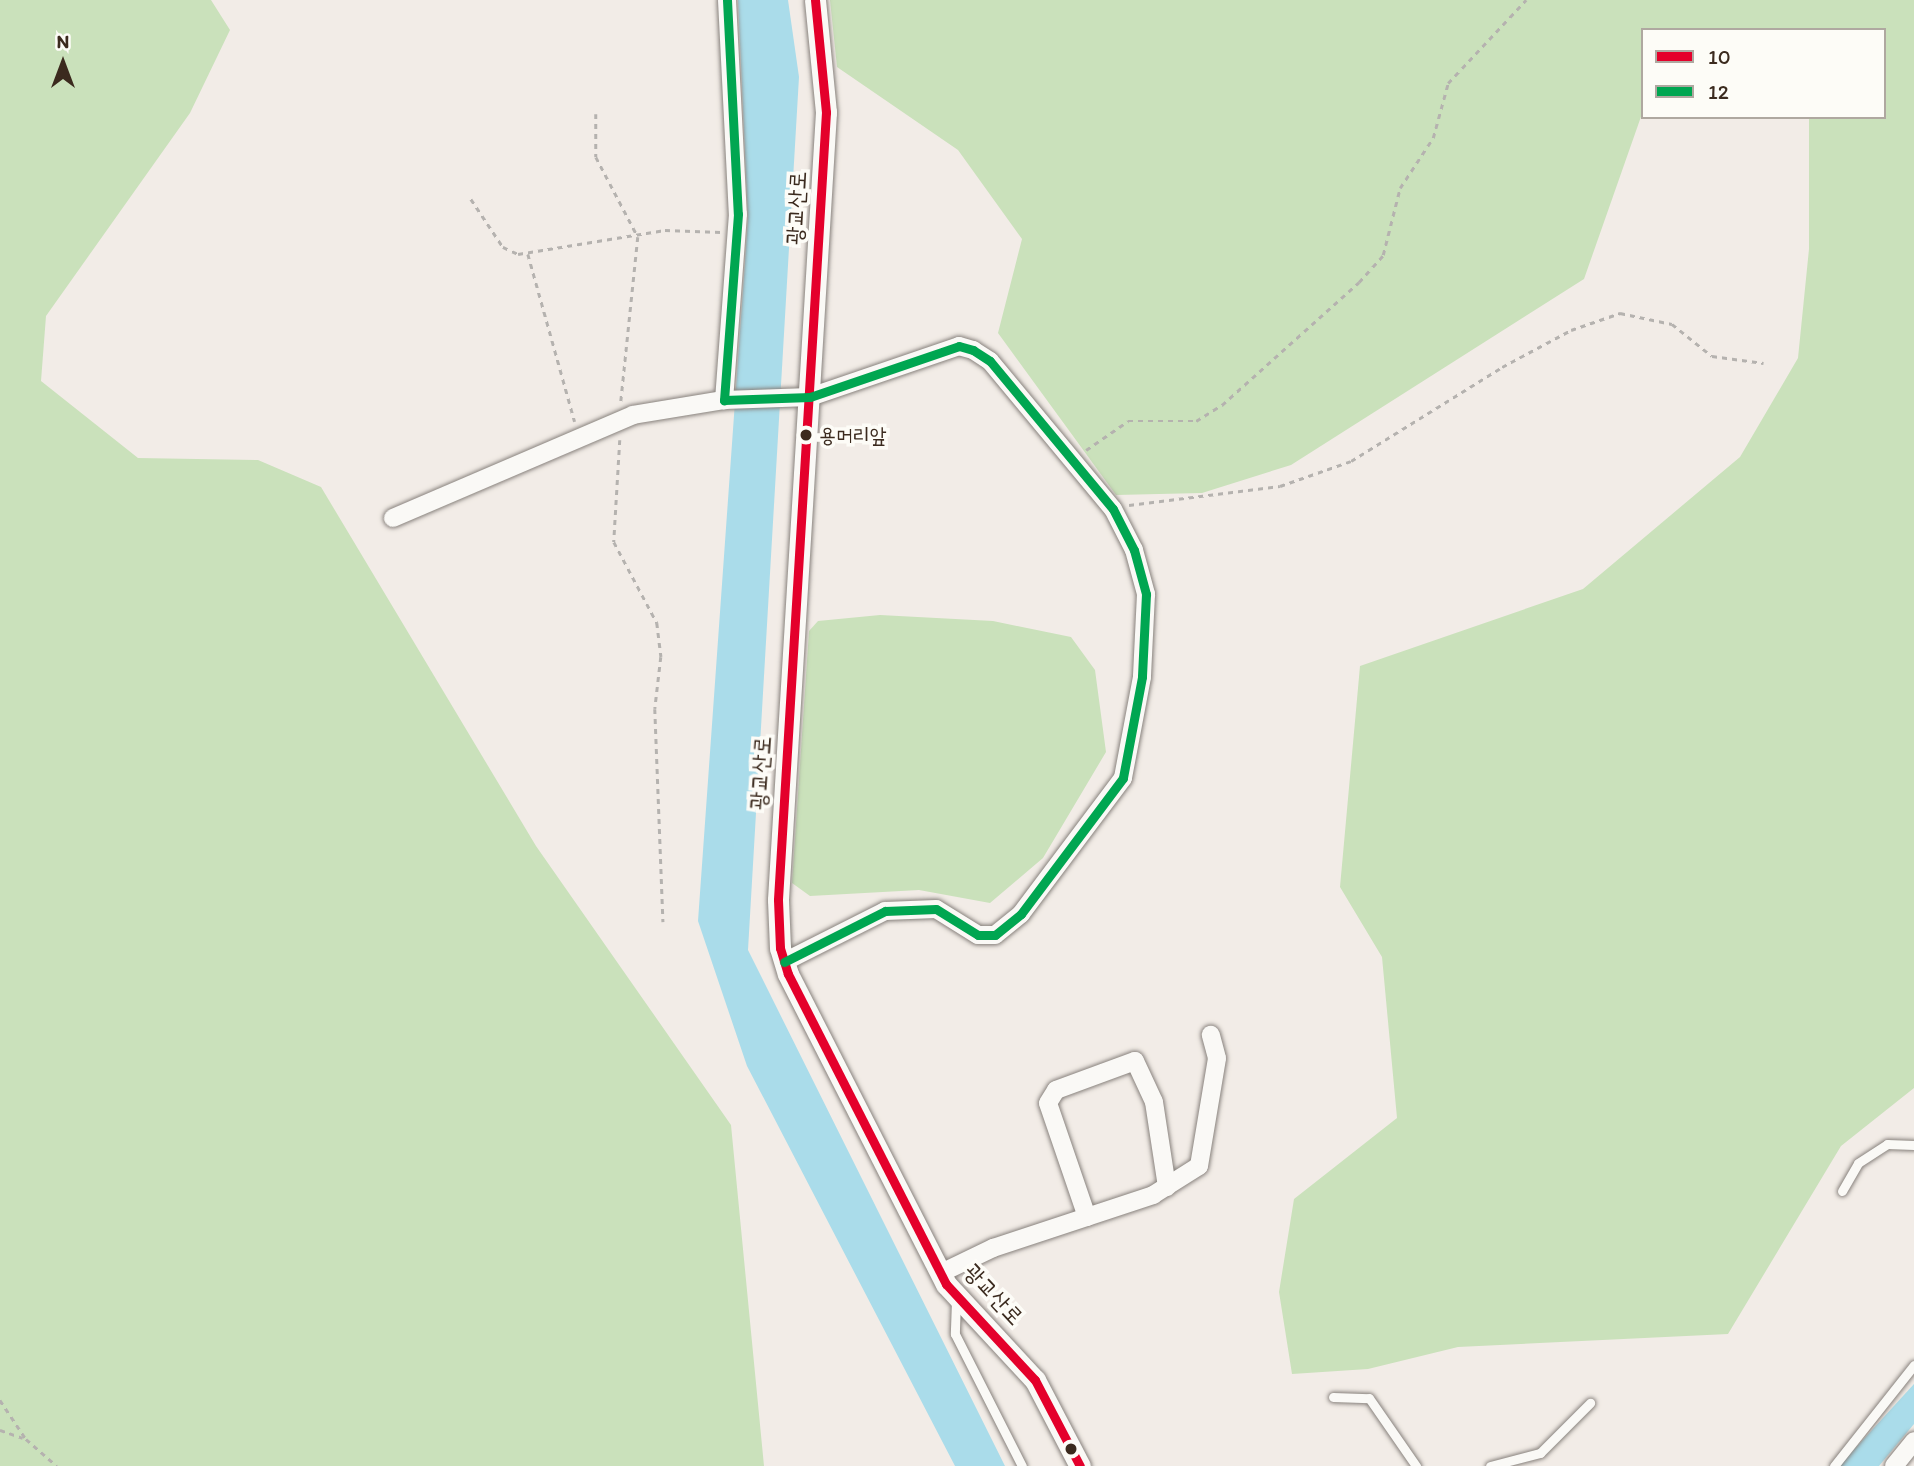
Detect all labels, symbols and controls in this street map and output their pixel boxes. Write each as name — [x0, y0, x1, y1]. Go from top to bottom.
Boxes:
north arrow — [28, 28, 98, 98]
legend — [1641, 28, 1886, 119]
text: N — [57, 30, 69, 53]
text: 10 — [1708, 44, 1731, 69]
text: 12 — [1708, 79, 1729, 104]
street label: 광교산로 — [780, 170, 812, 246]
place label: 용머리앞 — [819, 422, 887, 448]
marker: 용머리앞 — [799, 428, 813, 442]
street label: 광교산로 — [744, 735, 776, 811]
street label: 광교산로 — [959, 1258, 1029, 1330]
unlabelled marker — [1064, 1442, 1078, 1456]

